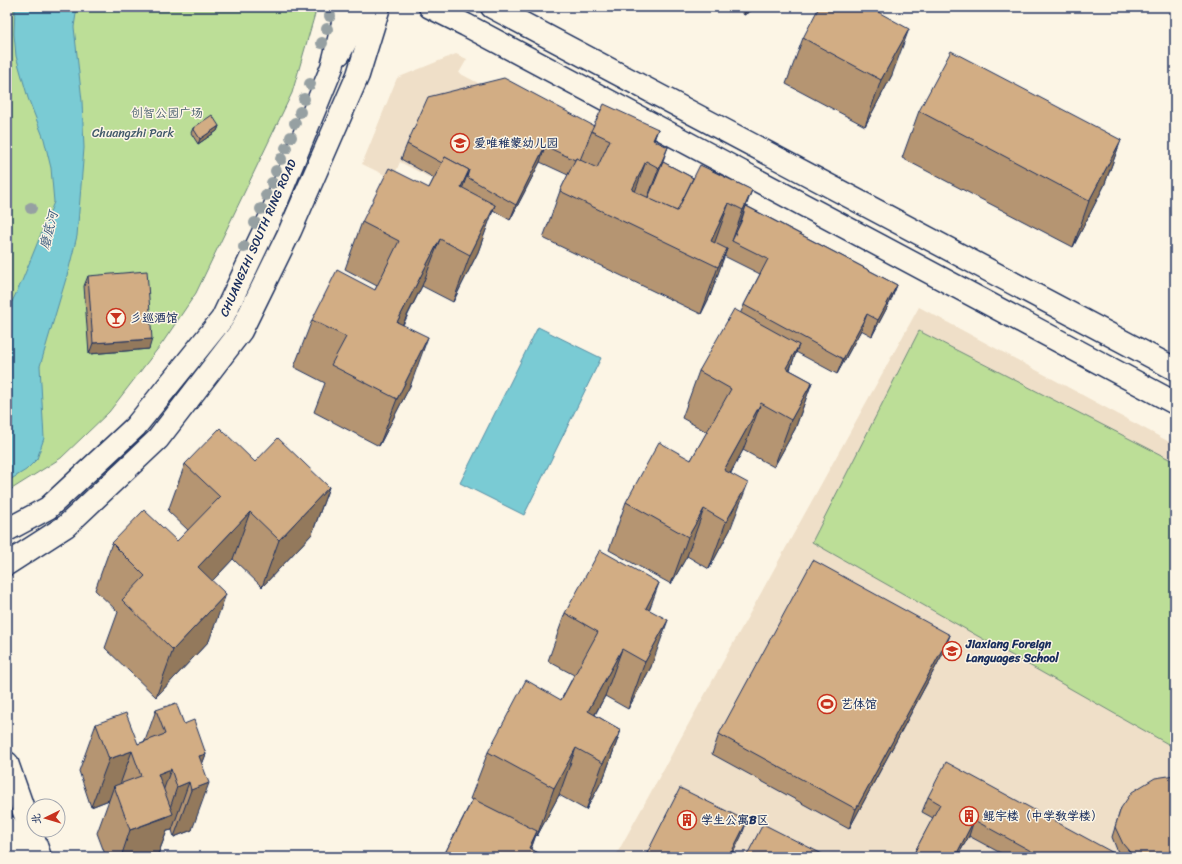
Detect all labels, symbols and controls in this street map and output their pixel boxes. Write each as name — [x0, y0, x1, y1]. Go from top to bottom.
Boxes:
park label: 创智公园广场 — [131, 102, 203, 124]
park label: Chuangzhi Park — [92, 122, 175, 144]
school or university icon: 爱唯稚蒙幼儿园 — [449, 132, 471, 154]
place label: 爱唯稚蒙幼儿园 — [474, 132, 558, 154]
street label: CHUANGZHI SOUTH RING ROAD — [213, 155, 303, 320]
water label: 磨底河 — [33, 206, 65, 252]
bar icon: 彡巡酒馆 — [105, 307, 127, 329]
place label: 彡巡酒馆 — [130, 307, 178, 329]
place label: Jiaxiang Foreign Languages School — [965, 633, 1059, 669]
school or university icon: Jiaxiang Foreign Languages School — [941, 640, 963, 662]
sports icon: 艺体馆 — [816, 693, 838, 715]
place label: 艺体馆 — [841, 693, 877, 715]
north arrow — [26, 798, 66, 838]
building icon: 鲲宇楼（中学教学楼） — [958, 805, 980, 827]
place label: 鲲宇楼（中学教学楼） — [983, 805, 1103, 827]
building icon: 学生公寓B区 — [676, 809, 698, 831]
place label: 学生公寓B区 — [701, 809, 769, 831]
text: 北 — [27, 813, 46, 825]

